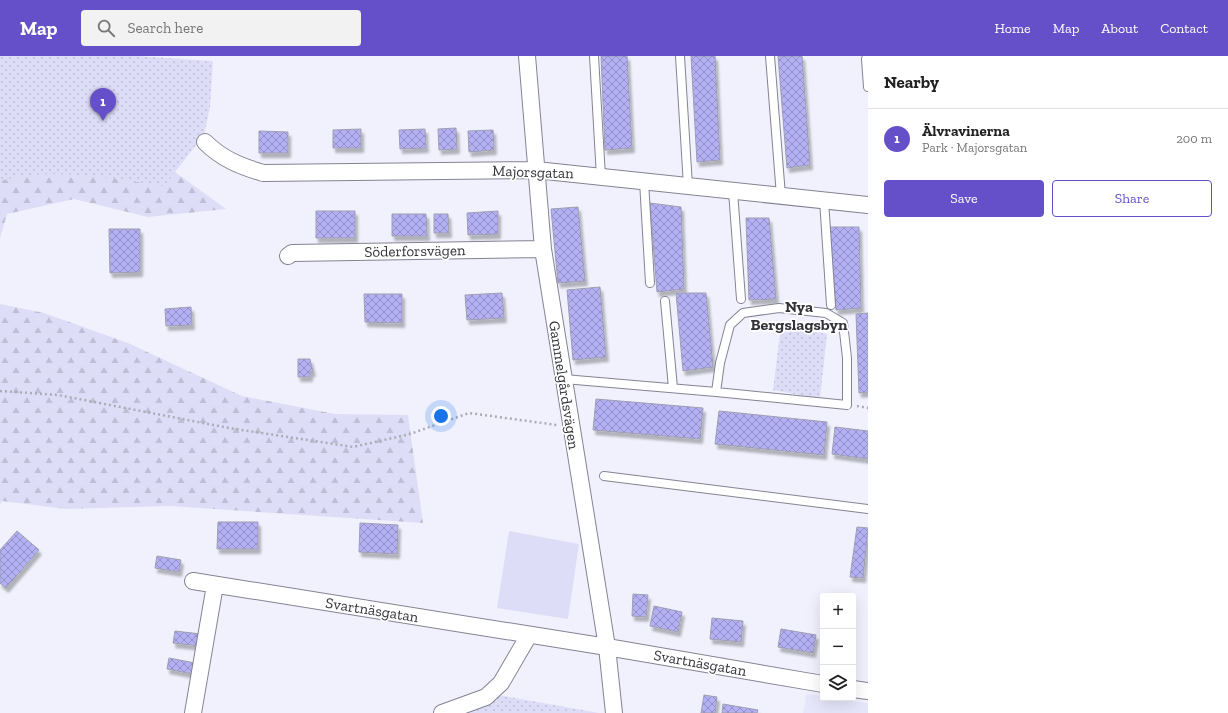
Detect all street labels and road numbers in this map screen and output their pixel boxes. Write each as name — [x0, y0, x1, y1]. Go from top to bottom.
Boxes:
street label: Majorsgatan — [492, 162, 574, 182]
street label: Söderforsvägen — [364, 241, 466, 261]
street label: Gammelgårdsvägen — [545, 319, 583, 451]
street label: Svartnäsgatan — [324, 594, 420, 626]
street label: Svartnäsgatan — [652, 646, 748, 680]

